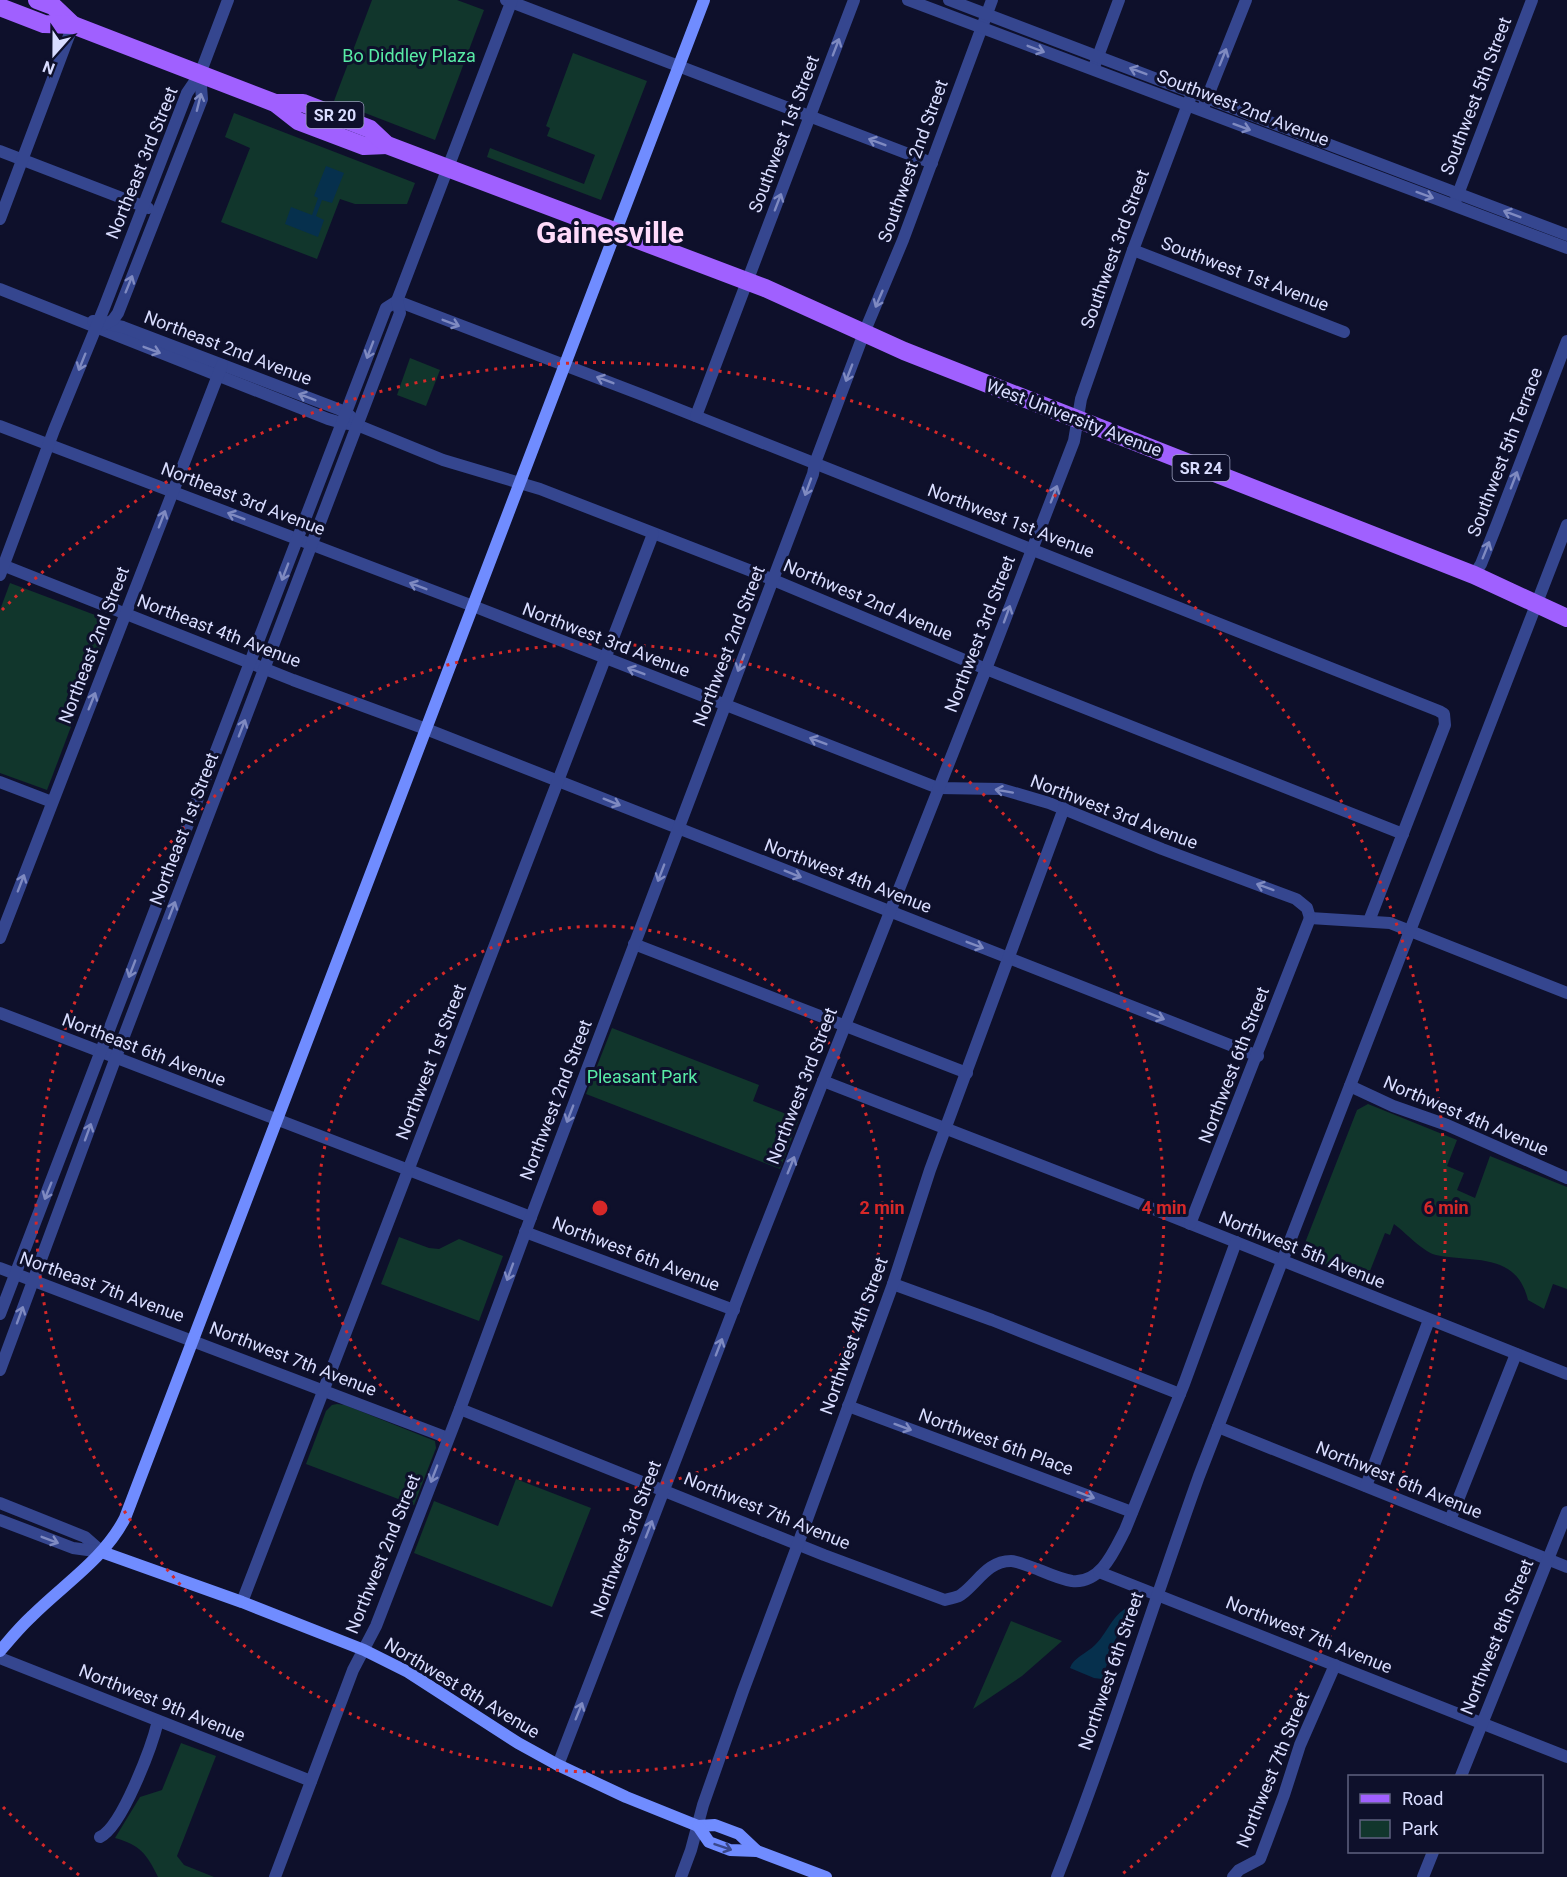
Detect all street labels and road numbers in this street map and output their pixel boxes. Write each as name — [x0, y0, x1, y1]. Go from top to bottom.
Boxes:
street label: Southwest 5th Street — [1436, 14, 1515, 178]
street label: Southwest 1st Street — [744, 52, 823, 215]
street label: Southwest 2nd Avenue — [1154, 65, 1332, 150]
street label: Southwest 2nd Street — [873, 77, 952, 245]
street label: Northeast 3rd Street — [101, 83, 182, 242]
road number: SR 20 — [306, 102, 364, 128]
street label: Southwest 3rd Street — [1076, 166, 1153, 331]
street label: Southwest 1st Avenue — [1158, 232, 1332, 315]
street label: Northeast 2nd Avenue — [141, 306, 315, 389]
street label: Southwest 5th Terrace — [1463, 364, 1546, 539]
street label: West University Avenue — [983, 374, 1165, 461]
road number: SR 24 — [1172, 455, 1230, 481]
street label: Northeast 3rd Avenue — [158, 458, 328, 540]
street label: Northwest 1st Avenue — [925, 479, 1097, 562]
street label: Northwest 3rd Street — [940, 552, 1019, 715]
street label: Northwest 2nd Avenue — [780, 554, 956, 645]
street label: Northwest 2nd Street — [688, 562, 769, 729]
street label: Northeast 2nd Street — [54, 563, 133, 726]
street label: Northeast 4th Avenue — [134, 590, 304, 671]
street label: Northwest 3rd Avenue — [519, 598, 693, 681]
street label: Northeast 1st Street — [145, 749, 222, 908]
street label: Northwest 3rd Avenue — [1027, 770, 1201, 853]
street label: Northwest 4th Avenue — [762, 834, 935, 917]
street label: Northwest 1st Street — [391, 981, 470, 1143]
street label: Northwest 6th Street — [1194, 983, 1273, 1146]
street label: Northwest 3rd Street — [762, 1004, 841, 1167]
street label: Northeast 6th Avenue — [59, 1009, 229, 1090]
street label: Northwest 2nd Street — [515, 1016, 596, 1183]
street label: Northwest 4th Avenue — [1380, 1071, 1552, 1160]
street label: Northwest 5th Avenue — [1216, 1207, 1388, 1293]
street label: Northwest 6th Avenue — [550, 1212, 723, 1295]
street label: Northeast 7th Avenue — [17, 1247, 187, 1326]
street label: Northwest 4th Street — [815, 1254, 892, 1417]
street label: Northwest 7th Avenue — [207, 1317, 380, 1400]
street label: Northwest 6th Place — [916, 1404, 1076, 1479]
street label: Northwest 6th Avenue — [1313, 1437, 1485, 1523]
street label: Northwest 3rd Street — [586, 1457, 665, 1620]
street label: Northwest 7th Avenue — [681, 1468, 853, 1554]
street label: Northwest 2nd Street — [341, 1471, 424, 1637]
street label: Northwest 8th Street — [1456, 1556, 1537, 1718]
street label: Northwest 6th Street — [1074, 1589, 1148, 1753]
street label: Northwest 7th Avenue — [1223, 1592, 1395, 1678]
street label: Northwest 8th Avenue — [381, 1633, 544, 1742]
street label: Northwest 9th Avenue — [76, 1660, 248, 1746]
street label: Northwest 7th Street — [1232, 1689, 1313, 1851]

